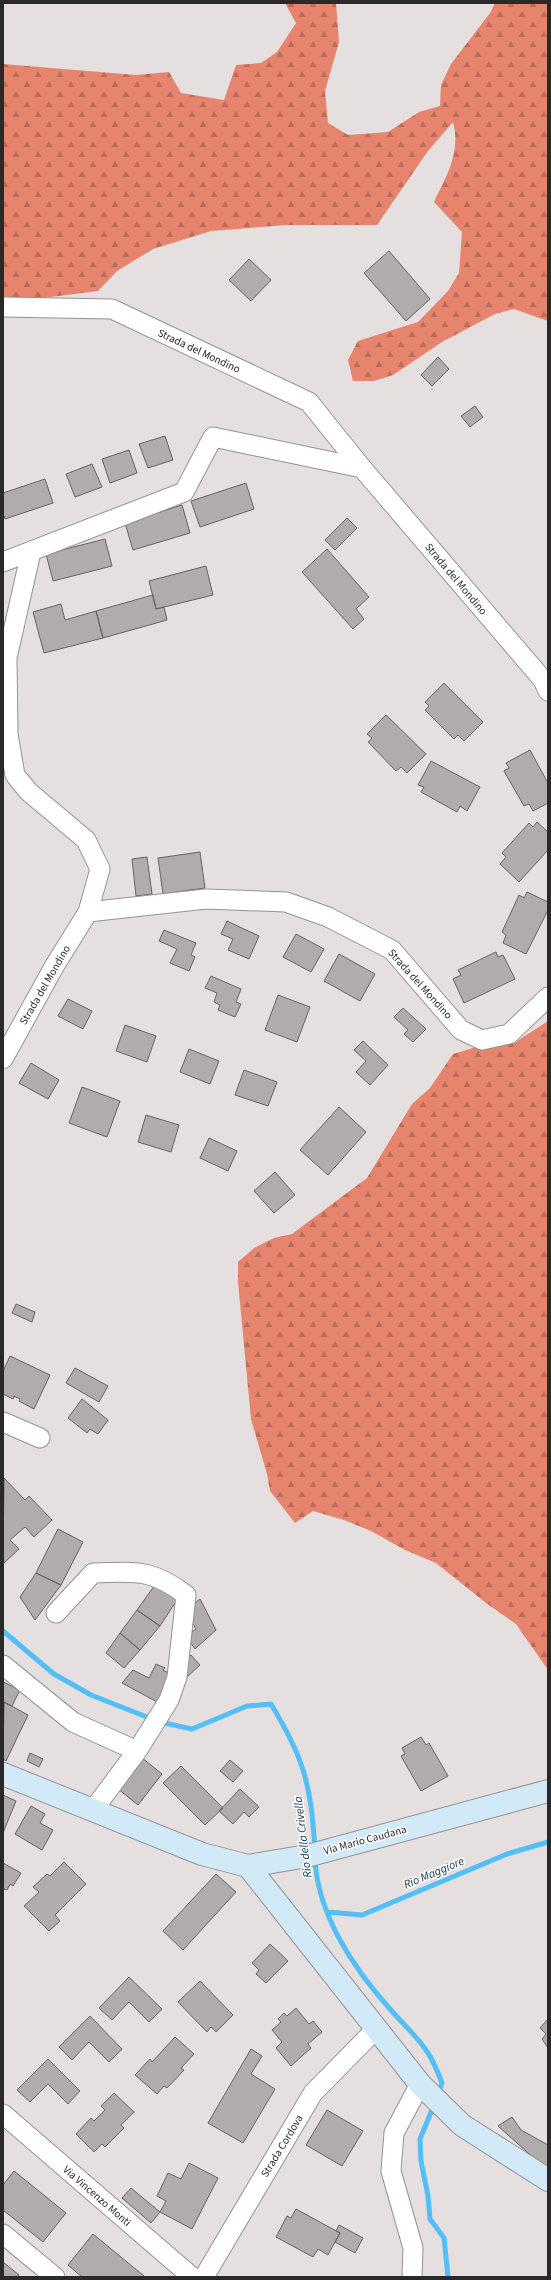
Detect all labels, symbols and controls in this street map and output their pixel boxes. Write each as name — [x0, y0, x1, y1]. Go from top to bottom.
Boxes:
street label: Strada del Mondino — [155, 325, 243, 377]
street label: Strada del Mondino — [421, 540, 491, 618]
street label: Strada del Mondino — [16, 942, 74, 1028]
street label: Strada del Mondino — [384, 946, 456, 1022]
water label: Rio della Crivella — [289, 1795, 316, 1879]
street label: Via Mario Caudana — [322, 1822, 408, 1858]
water label: Rio Maggiore — [401, 1852, 467, 1893]
street label: Strada Cordova — [257, 2112, 307, 2180]
street label: Via Vincenzo Monti — [60, 2162, 134, 2230]

